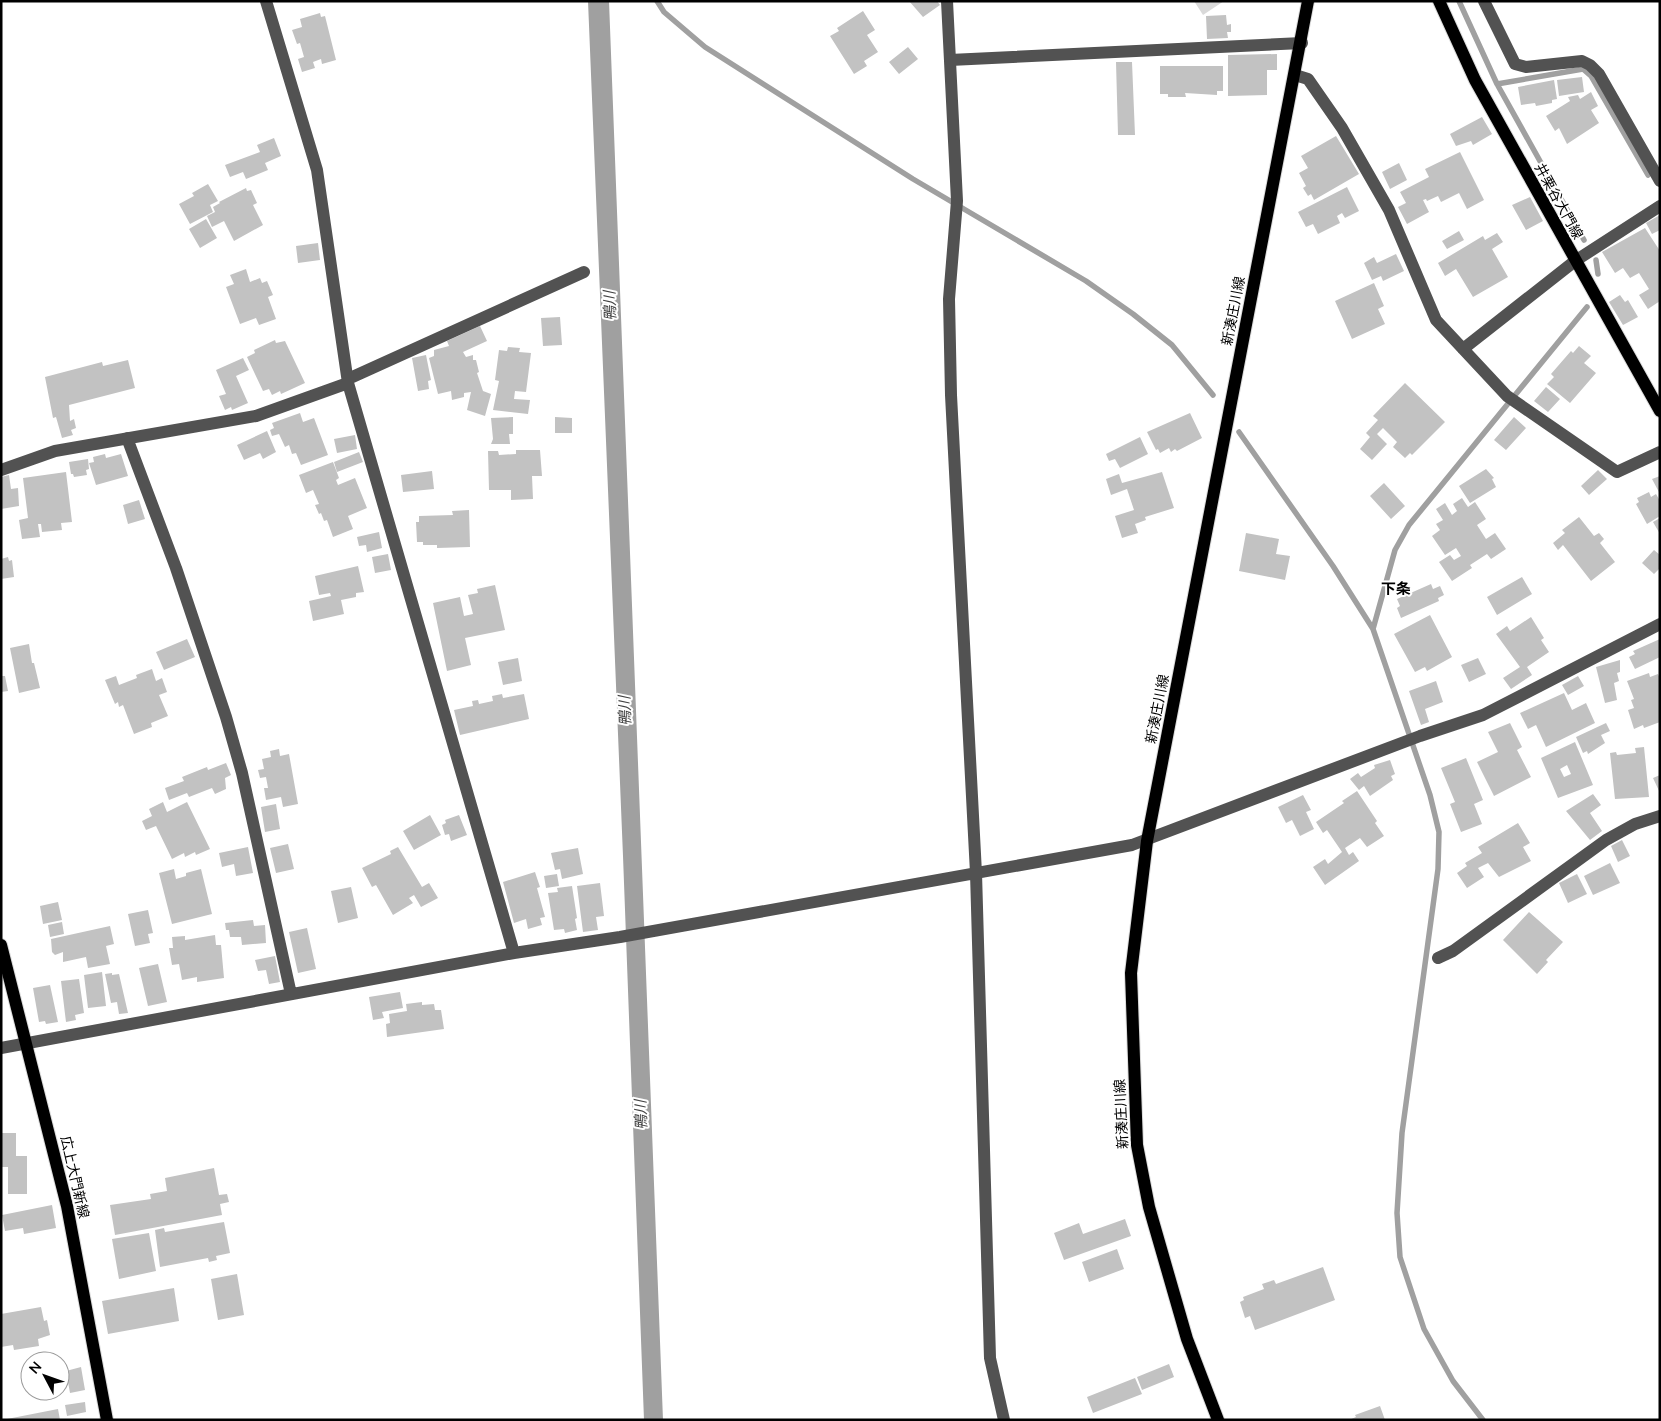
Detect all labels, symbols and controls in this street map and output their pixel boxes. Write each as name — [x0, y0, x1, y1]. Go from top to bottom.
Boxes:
street label: 井栗谷大門線 — [1530, 160, 1587, 243]
street label: 新湊庄川線 — [1217, 275, 1249, 347]
water label: 鴨川 — [599, 289, 621, 321]
district label: 下条 — [1381, 579, 1411, 599]
street label: 新湊庄川線 — [1141, 673, 1173, 745]
water label: 鴨川 — [614, 694, 636, 726]
street label: 新湊庄川線 — [1110, 1079, 1133, 1149]
water label: 鴨川 — [630, 1098, 652, 1130]
street label: 広上大門新線 — [56, 1134, 93, 1220]
north arrow — [20, 1351, 70, 1401]
text: N — [25, 1358, 46, 1378]

